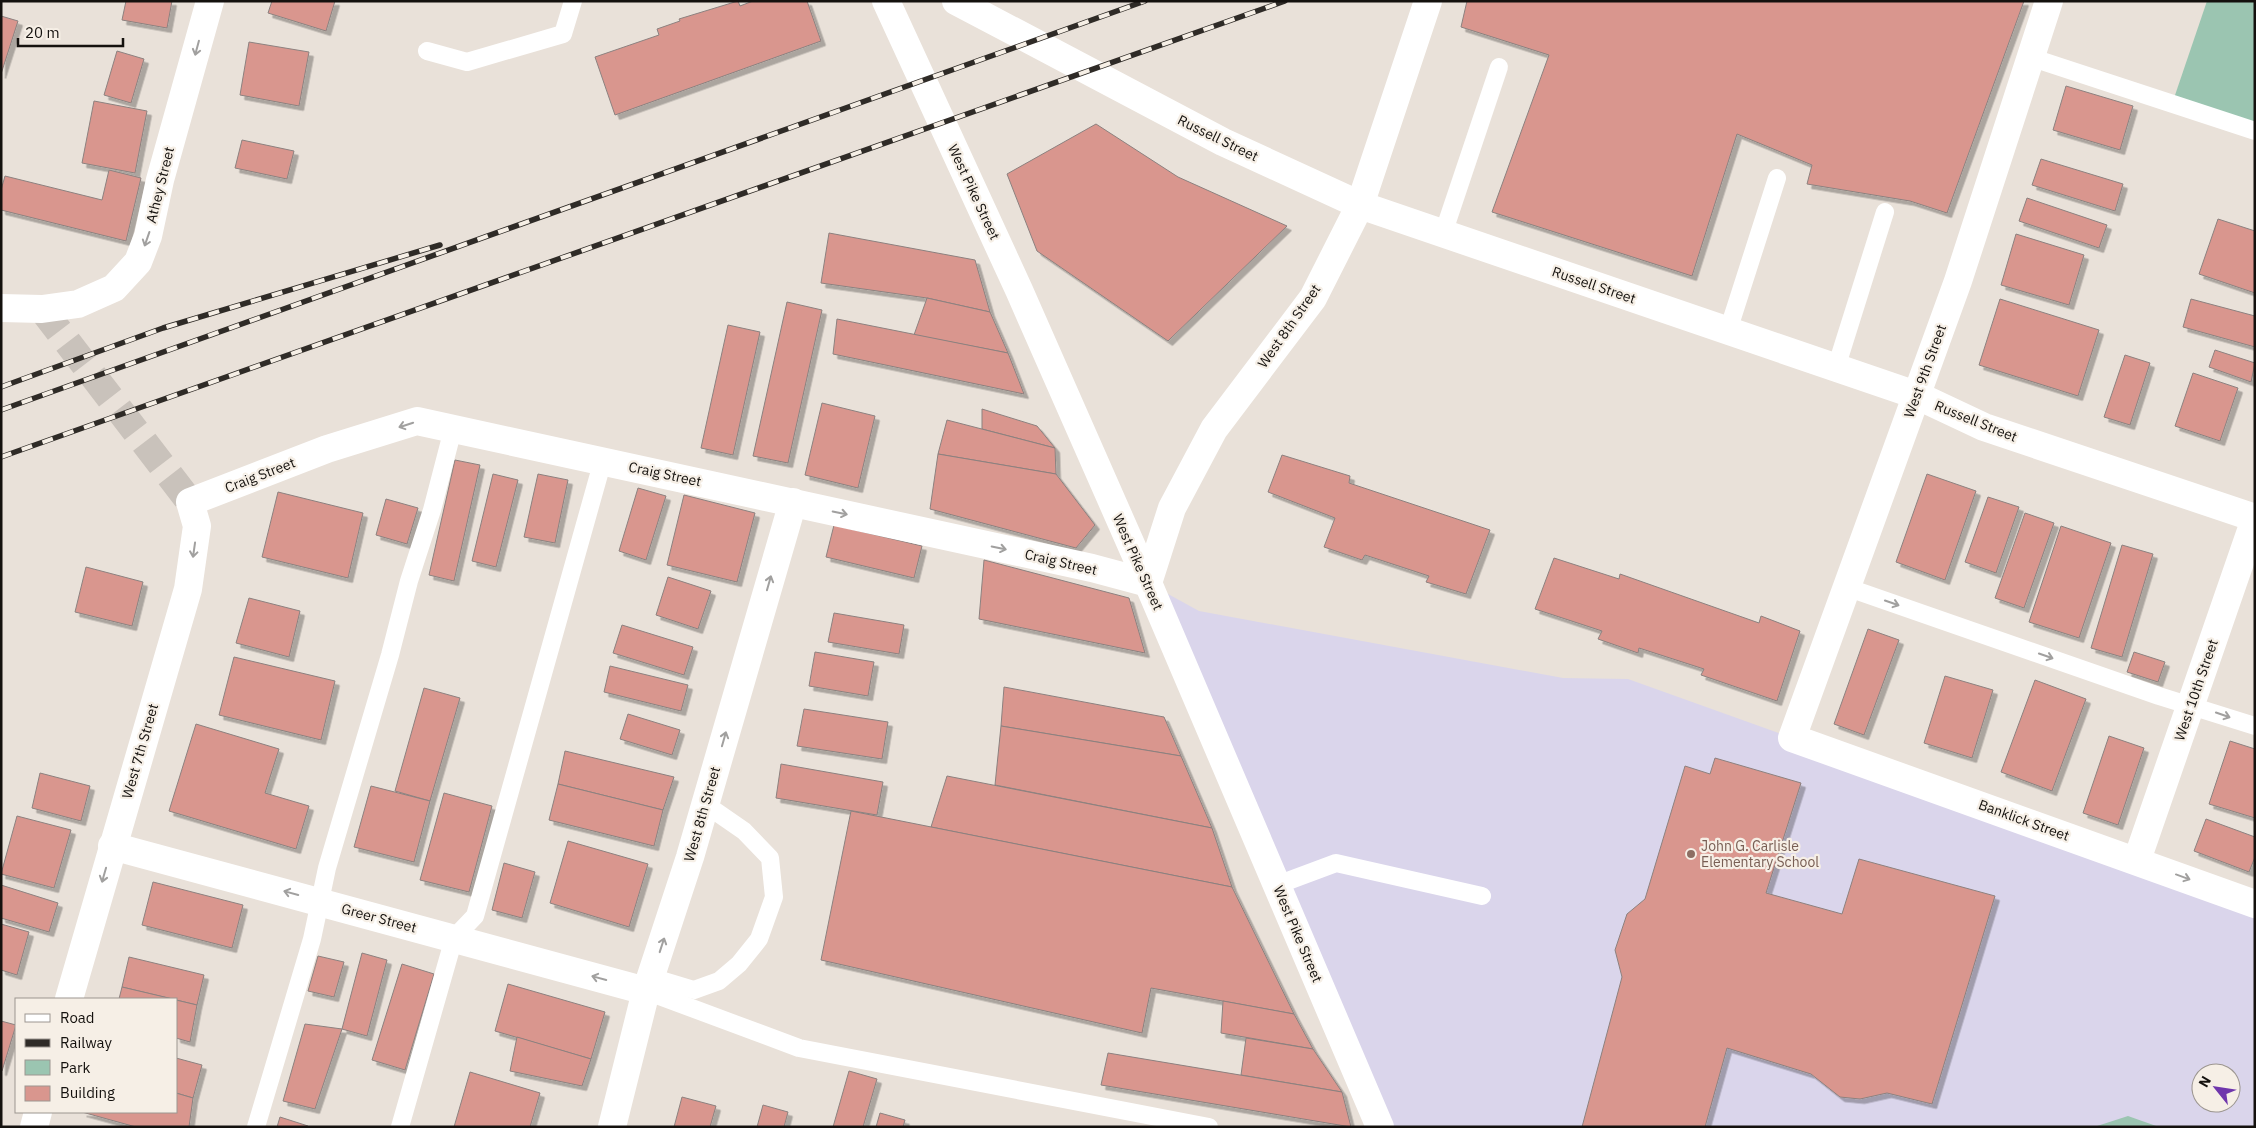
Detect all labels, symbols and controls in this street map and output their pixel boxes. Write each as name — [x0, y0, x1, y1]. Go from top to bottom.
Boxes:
scale bar — [18, 15, 122, 47]
text: 20 m — [25, 23, 60, 42]
one-way arrow — [192, 40, 201, 56]
street label: Russell Street — [1175, 111, 1261, 165]
street label: West Pike Street — [944, 141, 1004, 243]
street label: Athey Street — [142, 145, 178, 225]
one-way arrow — [141, 231, 151, 247]
street label: Russell Street — [1550, 262, 1638, 308]
street label: West 8th Street — [1254, 281, 1324, 371]
street label: West 9th Street — [1900, 322, 1950, 420]
street label: Russell Street — [1932, 396, 2020, 446]
one-way arrow — [398, 420, 414, 430]
street label: Craig Street — [222, 453, 298, 497]
street label: Craig Street — [627, 458, 703, 490]
one-way arrow — [832, 508, 848, 518]
street label: West Pike Street — [1109, 511, 1167, 613]
one-way arrow — [189, 541, 199, 557]
one-way arrow — [990, 544, 1006, 553]
street label: Craig Street — [1023, 545, 1099, 579]
one-way arrow — [765, 575, 775, 591]
one-way arrow — [1884, 599, 1900, 608]
street label: West 10th Street — [2170, 637, 2222, 743]
one-way arrow — [2038, 652, 2053, 661]
street label: West 7th Street — [118, 701, 162, 801]
one-way arrow — [2215, 711, 2230, 720]
one-way arrow — [720, 731, 730, 747]
street label: West 8th Street — [680, 764, 724, 864]
street label: Banklick Street — [1976, 795, 2072, 845]
place label: John G. Carlisle Elementary School — [1701, 837, 1819, 871]
marker: John G. Carlisle Elementary School — [1685, 848, 1697, 860]
one-way arrow — [99, 866, 109, 882]
one-way arrow — [2175, 873, 2190, 882]
street label: West Pike Street — [1270, 883, 1327, 985]
one-way arrow — [283, 888, 299, 898]
street label: Greer Street — [339, 899, 419, 937]
one-way arrow — [657, 937, 667, 953]
one-way arrow — [592, 973, 608, 982]
legend — [15, 998, 178, 1113]
text: Road — [60, 1008, 95, 1027]
text: Railway — [60, 1033, 113, 1052]
text: Park — [60, 1058, 90, 1077]
north arrow — [2191, 1063, 2241, 1113]
text: N — [2194, 1073, 2215, 1090]
text: Building — [60, 1083, 115, 1102]

